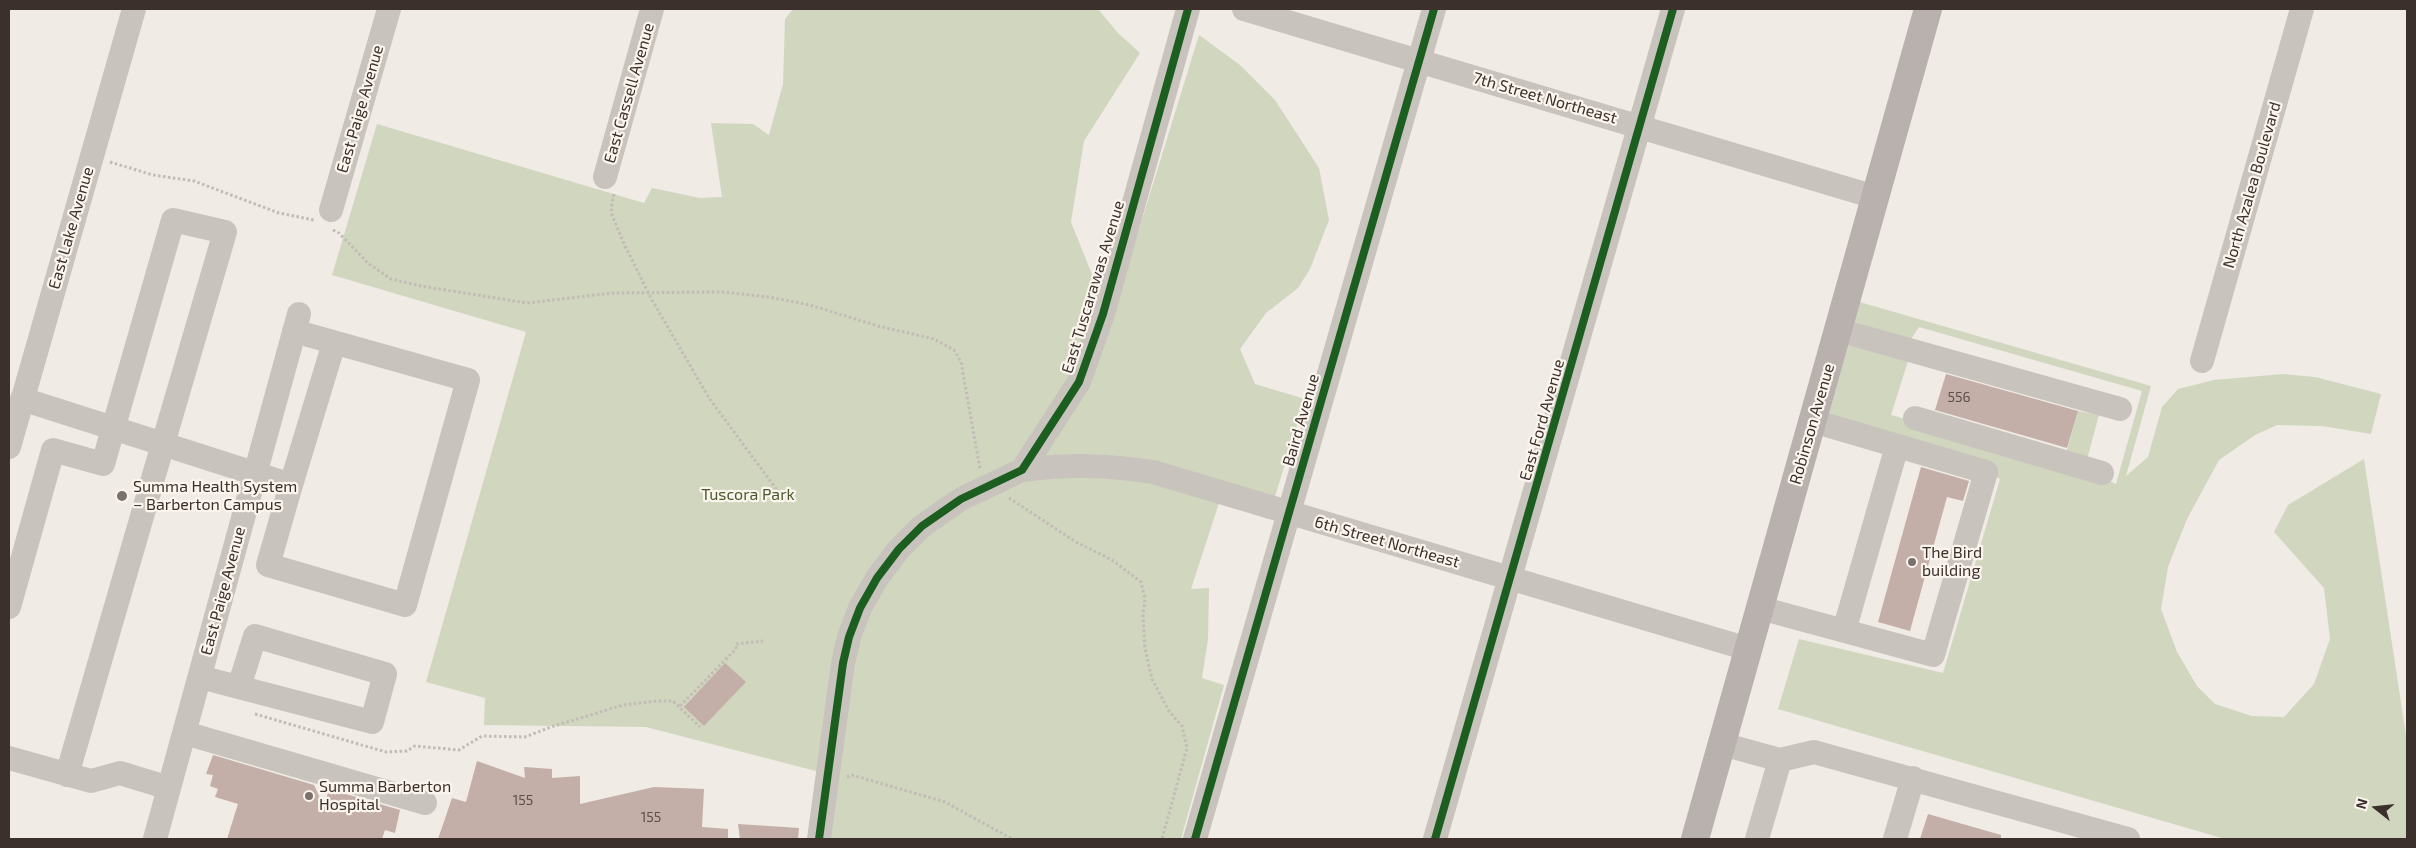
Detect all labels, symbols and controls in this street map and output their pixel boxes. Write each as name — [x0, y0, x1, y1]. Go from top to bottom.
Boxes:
street label: East Cassell Avenue — [600, 21, 658, 165]
street label: East Paige Avenue — [333, 43, 387, 175]
street label: 7th Street Northeast — [1471, 68, 1619, 128]
street label: North Azalea Boulevard — [2219, 100, 2285, 270]
street label: East Lake Avenue — [44, 165, 98, 291]
street label: East Tuscarawas Avenue — [1058, 198, 1128, 376]
street label: East Ford Avenue — [1515, 357, 1569, 483]
street label: Robinson Avenue — [1786, 361, 1838, 487]
street label: Baird Avenue — [1279, 372, 1323, 468]
house number: 556 — [1947, 389, 1971, 405]
place label: Summa Health System – Barberton Campus — [133, 477, 297, 515]
park label: Tuscora Park — [701, 485, 795, 505]
marker: Summa Health System – Barberton Campus — [115, 489, 129, 503]
street label: 6th Street Northeast — [1312, 512, 1462, 572]
street label: East Paige Avenue — [197, 525, 249, 657]
place label: The Bird building — [1922, 543, 1982, 581]
marker: The Bird building — [1906, 556, 1918, 568]
place label: Summa Barberton Hospital — [319, 777, 451, 815]
north arrow — [2351, 783, 2401, 833]
marker: Summa Barberton Hospital — [303, 790, 315, 802]
house number: 155 — [513, 792, 533, 808]
text: N — [2352, 797, 2371, 811]
house number: 155 — [641, 809, 661, 825]

